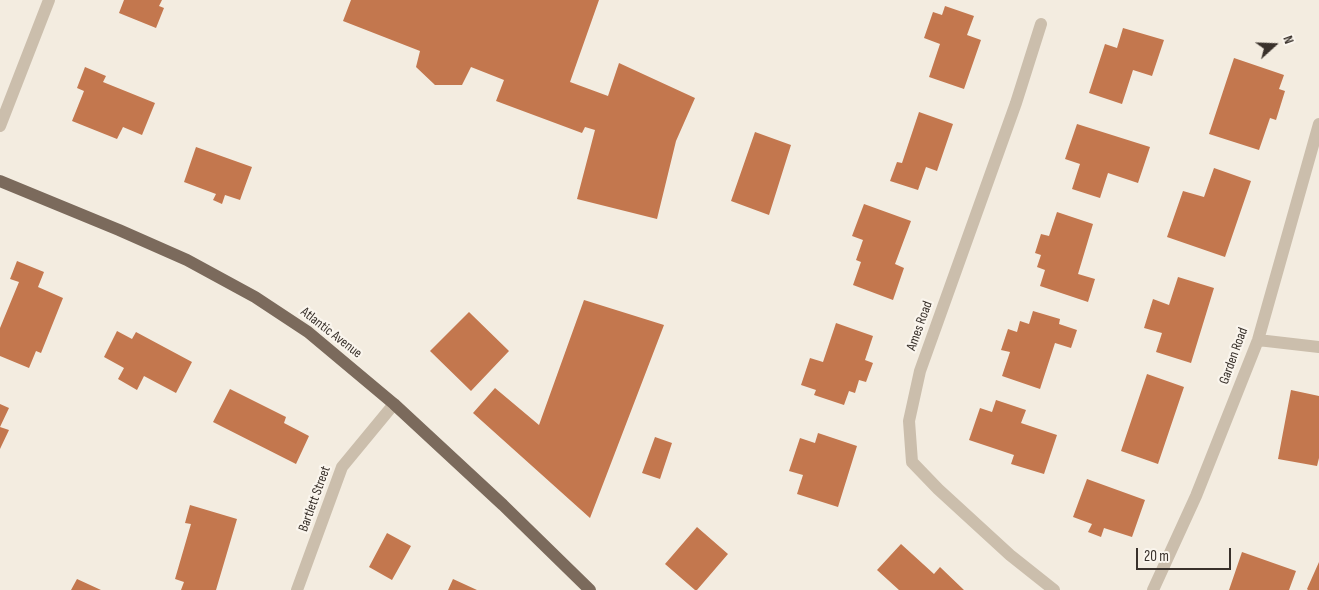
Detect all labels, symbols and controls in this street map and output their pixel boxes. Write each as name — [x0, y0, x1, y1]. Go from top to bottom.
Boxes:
north arrow — [1249, 20, 1299, 70]
text: N — [1279, 33, 1298, 46]
street label: Ames Road — [903, 299, 937, 353]
street label: Atlantic Avenue — [297, 304, 365, 362]
street label: Garden Road — [1216, 325, 1252, 387]
street label: Bartlett Street — [295, 464, 335, 534]
scale bar — [1139, 538, 1234, 570]
text: 20 m — [1144, 547, 1169, 566]

